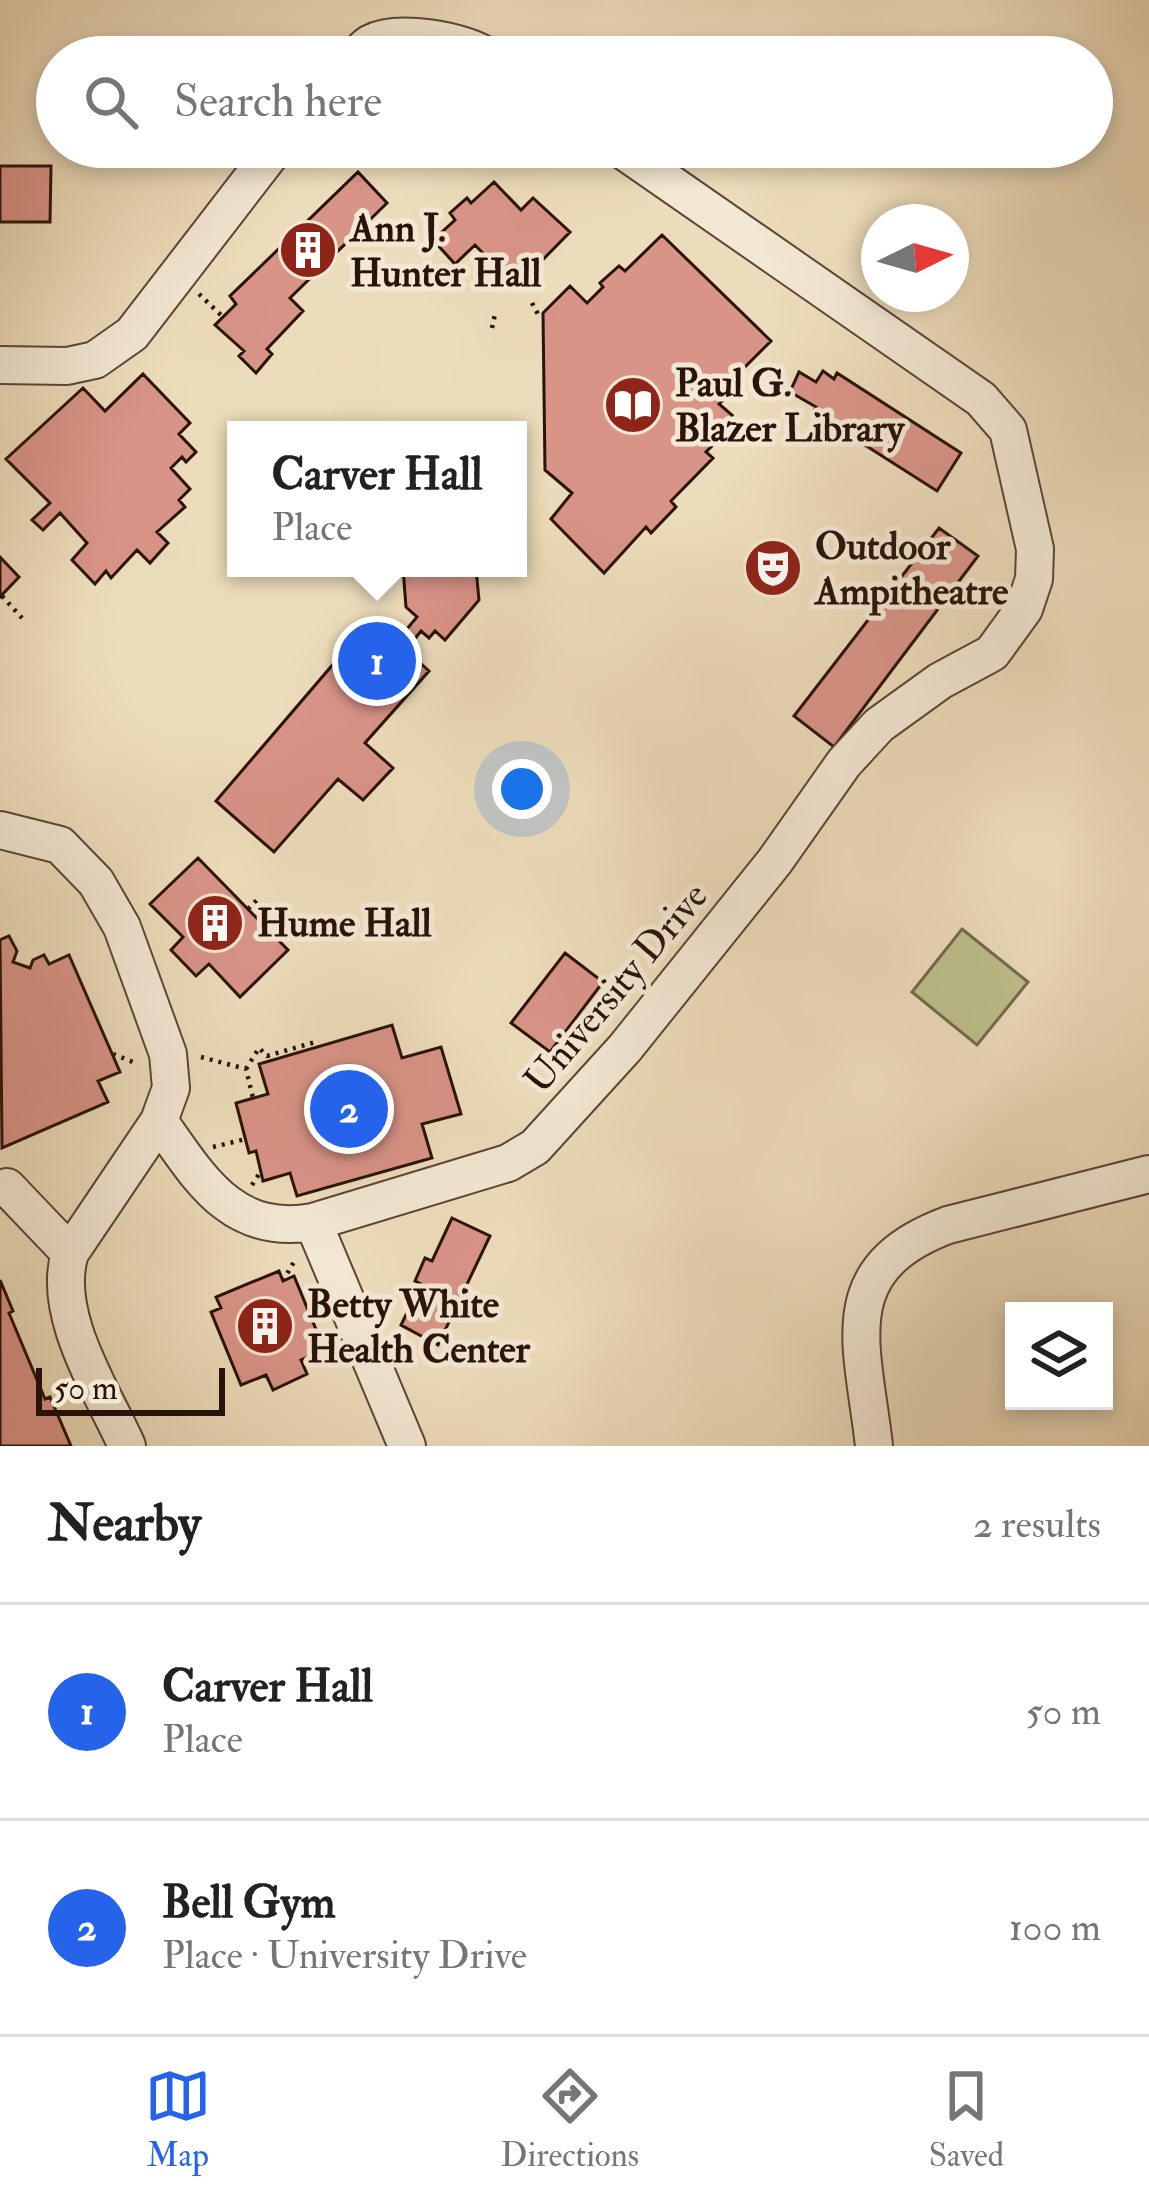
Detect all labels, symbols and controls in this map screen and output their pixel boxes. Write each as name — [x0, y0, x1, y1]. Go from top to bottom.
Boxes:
search box — [36, 36, 1113, 168]
icon: search — [78, 69, 144, 135]
text: Search here — [174, 74, 382, 130]
place label: Ann J. Hunter Hall — [348, 204, 542, 298]
north arrow — [861, 204, 969, 312]
building icon: Ann J. Hunter Hall — [277, 219, 339, 281]
place label: Paul G. Blazer Library — [675, 359, 906, 453]
library icon: Paul G. Blazer Library — [602, 374, 664, 436]
popup — [227, 421, 527, 577]
text: Carver Hall — [272, 447, 482, 503]
text: Place — [272, 503, 352, 552]
place label: Outdoor Ampitheatre — [813, 522, 1009, 616]
theatre icon: Outdoor Ampitheatre — [742, 537, 804, 599]
pin: 1 — [338, 616, 416, 706]
your location — [492, 759, 552, 819]
street label: University Drive — [514, 873, 718, 1103]
building icon: Hume Hall — [184, 892, 246, 954]
place label: Hume Hall — [257, 899, 432, 948]
pin: 2 — [310, 1064, 388, 1154]
place label: Betty White Health Center — [307, 1280, 531, 1374]
building icon: Betty White Health Center — [234, 1295, 296, 1357]
map controls — [1005, 1302, 1113, 1410]
button: layers — [1005, 1302, 1113, 1410]
scale bar — [36, 1362, 225, 1415]
text: 50 m — [54, 1368, 118, 1409]
text: Nearby — [48, 1492, 201, 1556]
text: 2 results — [973, 1500, 1101, 1549]
text: Carver Hall — [162, 1659, 373, 1715]
text: 1 — [80, 1687, 94, 1736]
text: 50 m — [1026, 1687, 1101, 1736]
text: Place — [162, 1715, 243, 1764]
text: Bell Gym — [162, 1875, 335, 1931]
text: 2 — [77, 1903, 97, 1952]
text: 100 m — [1009, 1903, 1101, 1952]
text: Place · University Drive — [162, 1931, 527, 1980]
tab: Map — [145, 2063, 211, 2176]
tab: Directions — [501, 2063, 639, 2176]
tab: Saved — [929, 2063, 1004, 2176]

